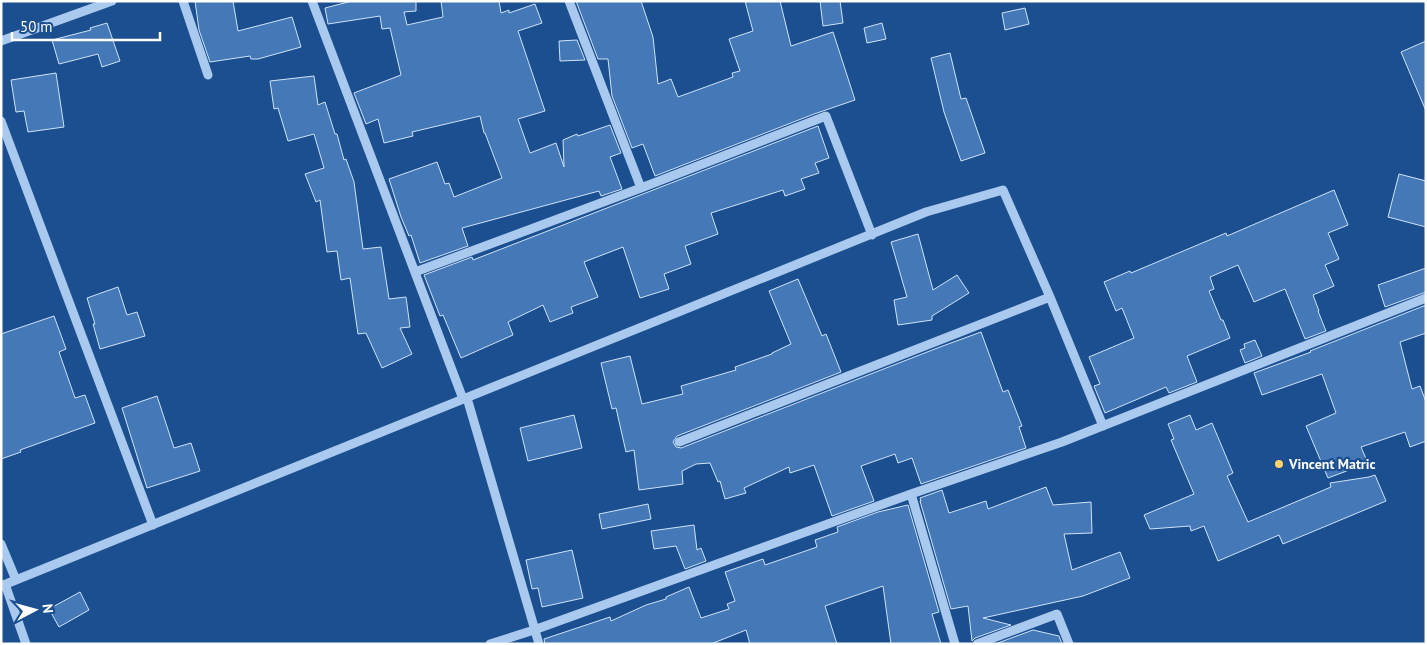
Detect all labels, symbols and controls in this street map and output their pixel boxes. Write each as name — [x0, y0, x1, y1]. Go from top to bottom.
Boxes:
scale bar — [12, 10, 160, 42]
text: 50 m — [20, 17, 53, 36]
place label: Vincent Matric — [1288, 455, 1376, 473]
marker: Vincent Matric — [1273, 458, 1285, 470]
north arrow — [10, 585, 60, 635]
text: N — [38, 603, 57, 614]

